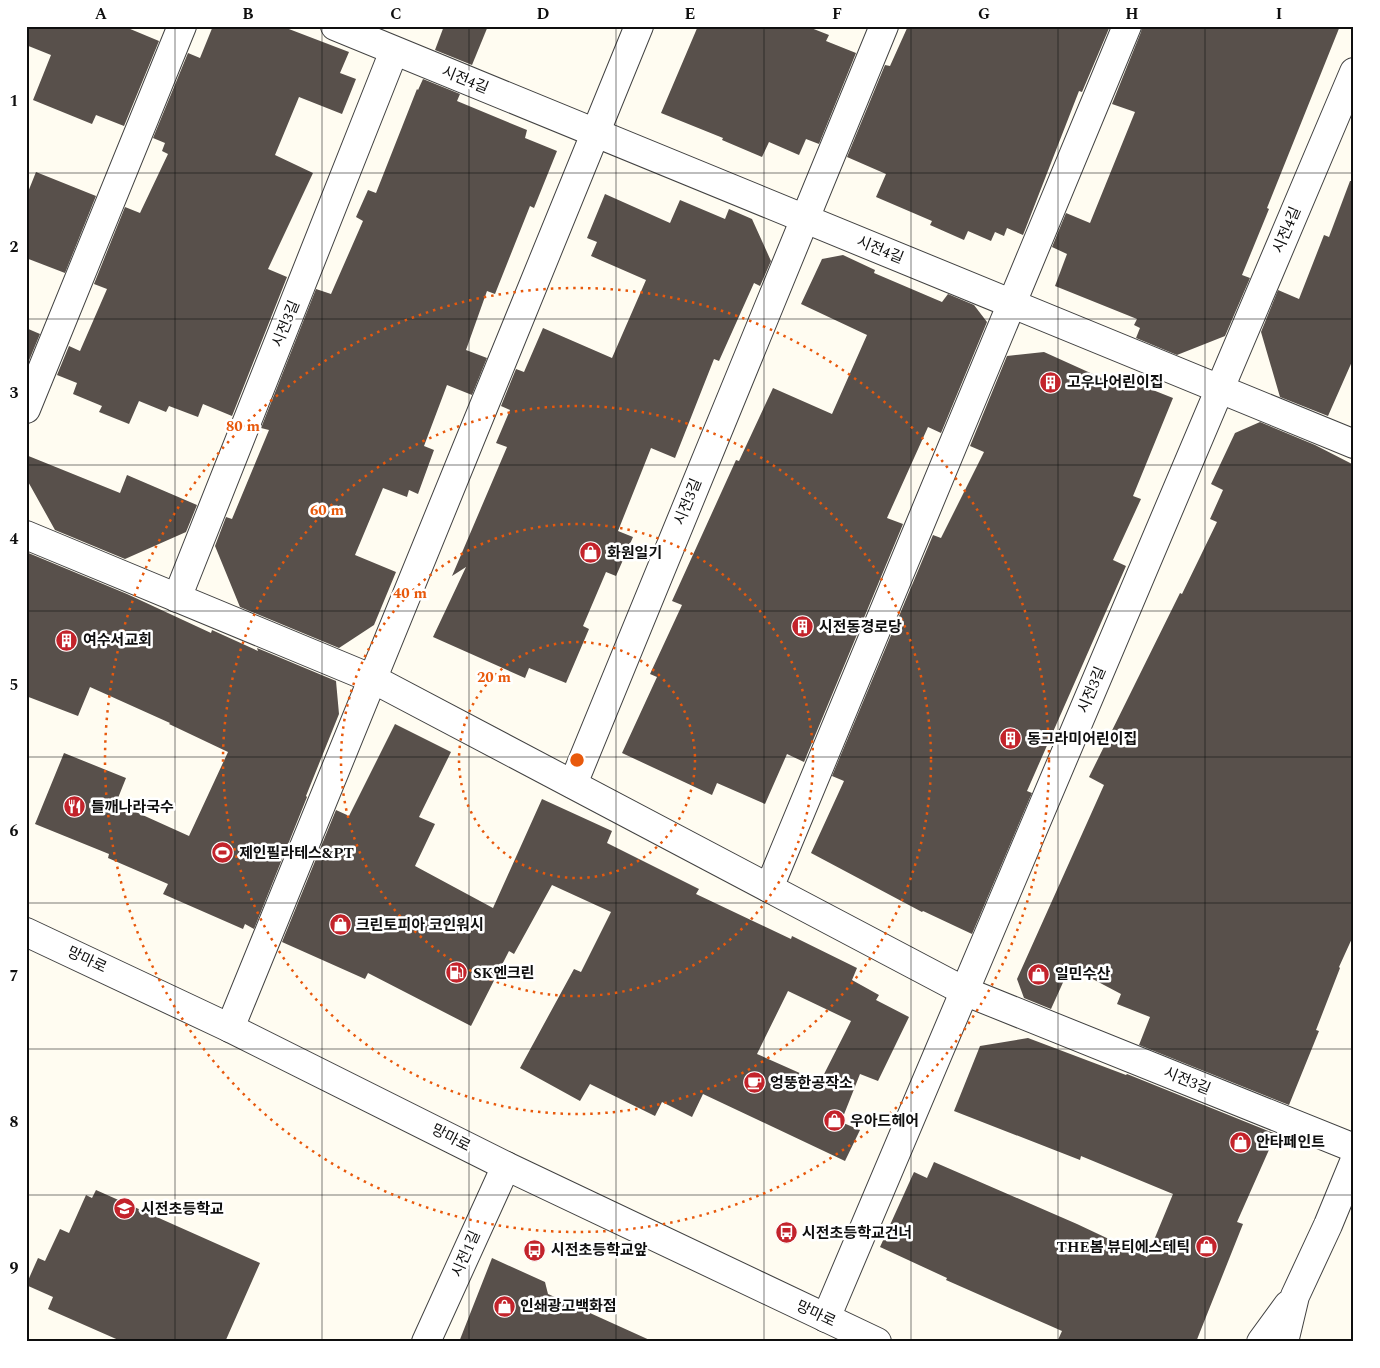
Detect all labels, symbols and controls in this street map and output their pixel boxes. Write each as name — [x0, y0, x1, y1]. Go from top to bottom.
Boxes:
text: A — [95, 2, 108, 26]
text: B — [242, 2, 254, 26]
text: C — [390, 2, 402, 26]
text: D — [537, 2, 550, 26]
text: E — [685, 2, 695, 26]
text: F — [832, 2, 842, 26]
text: G — [978, 2, 990, 26]
text: H — [1125, 2, 1139, 26]
text: I — [1276, 2, 1282, 26]
street label: 시전4길 — [438, 60, 492, 100]
text: 1 — [10, 89, 18, 113]
street label: 시전4길 — [1267, 203, 1307, 257]
street label: 시전4길 — [853, 230, 907, 270]
text: 2 — [10, 235, 19, 259]
street label: 시전3길 — [266, 297, 306, 351]
building icon: 고우나어린이집 — [1039, 370, 1063, 394]
place label: 고우나어린이집 — [1067, 371, 1164, 394]
text: 3 — [10, 381, 19, 405]
text: 80 m — [226, 415, 261, 438]
street label: 시전3길 — [668, 475, 708, 529]
text: 60 m — [310, 499, 345, 522]
text: 4 — [10, 527, 19, 551]
shop icon: 화원일기 — [579, 541, 603, 565]
place label: 화원일기 — [607, 542, 662, 565]
text: 40 m — [393, 582, 428, 605]
building icon: 시전동경로당 — [791, 615, 815, 639]
place label: 시전동경로당 — [819, 616, 902, 639]
building icon: 여수서교회 — [55, 628, 79, 652]
place label: 여수서교회 — [83, 629, 152, 652]
street label: 시전3길 — [1072, 663, 1112, 717]
text: 20 m — [477, 666, 512, 689]
text: 5 — [10, 673, 18, 697]
building icon: 동그라미어린이집 — [999, 727, 1023, 751]
place label: 동그라미어린이집 — [1027, 728, 1137, 751]
centre of rings — [568, 751, 586, 769]
restaurant icon: 들깨나라국수 — [63, 795, 87, 819]
place label: 들깨나라국수 — [91, 796, 174, 819]
text: 6 — [10, 819, 19, 843]
sports icon: 제인필라테스&PT — [211, 841, 235, 865]
place label: 제인필라테스&PT — [239, 842, 354, 865]
shop icon: 크린토피아 코인워시 — [328, 913, 352, 937]
place label: 크린토피아 코인워시 — [356, 914, 484, 937]
street label: 망마로 — [63, 941, 111, 979]
fuel station icon: SK엔크린 — [445, 961, 469, 985]
place label: SK엔크린 — [473, 962, 535, 985]
shop icon: 일민수산 — [1027, 962, 1051, 986]
place label: 일민수산 — [1055, 963, 1110, 986]
text: 7 — [10, 964, 19, 988]
street label: 시전3길 — [1160, 1061, 1214, 1101]
cafe icon: 엉뚱한공작소 — [742, 1071, 766, 1095]
place label: 엉뚱한공작소 — [770, 1072, 853, 1095]
shop icon: 우아드헤어 — [822, 1109, 846, 1133]
text: 8 — [10, 1110, 19, 1134]
place label: 우아드헤어 — [850, 1110, 919, 1133]
street label: 망마로 — [427, 1118, 475, 1158]
shop icon: 안타페인트 — [1228, 1130, 1252, 1154]
place label: 안타페인트 — [1256, 1131, 1325, 1154]
school or university icon: 시전초등학교 — [113, 1197, 137, 1221]
place label: 시전초등학교 — [141, 1198, 224, 1221]
bus stop icon: 시전초등학교건너 — [774, 1221, 798, 1245]
place label: 시전초등학교건너 — [802, 1222, 912, 1245]
street label: 시전1길 — [446, 1227, 486, 1281]
shop icon: THE봄 뷰티에스테틱 — [1194, 1235, 1218, 1259]
place label: THE봄 뷰티에스테틱 — [1056, 1236, 1190, 1259]
bus stop icon: 시전초등학교앞 — [523, 1238, 547, 1262]
place label: 시전초등학교앞 — [551, 1239, 648, 1262]
text: 9 — [10, 1256, 19, 1280]
shop icon: 인쇄광고백화점 — [492, 1294, 516, 1318]
place label: 인쇄광고백화점 — [520, 1295, 617, 1318]
street label: 망마로 — [792, 1295, 840, 1333]

